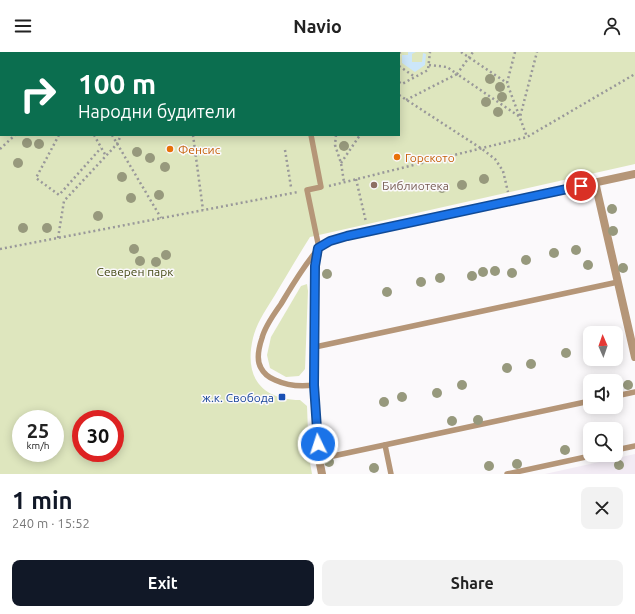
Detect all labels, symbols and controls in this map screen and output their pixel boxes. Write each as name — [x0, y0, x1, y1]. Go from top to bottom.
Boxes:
icon: menu — [12, 15, 34, 37]
icon: person — [601, 15, 623, 37]
text: Navio — [293, 16, 342, 36]
icon: right — [12, 68, 64, 120]
text: 100 m — [78, 68, 156, 99]
text: Народни будители — [78, 101, 236, 121]
place label: Фенсис — [178, 143, 221, 156]
marker: Фенсис — [165, 144, 175, 154]
place label: Горското — [405, 151, 455, 164]
marker: Горското — [392, 152, 402, 162]
pin — [564, 169, 598, 203]
icon: arrive — [570, 175, 592, 197]
place label: Библиотека — [382, 179, 449, 192]
marker: Библиотека — [369, 180, 379, 190]
park label: Северен парк — [97, 265, 173, 278]
north arrow — [583, 326, 623, 366]
map controls — [583, 326, 623, 462]
button: sound — [583, 374, 623, 414]
place label: ж.к. Свобода — [202, 391, 274, 404]
marker: ж.к. Свобода — [277, 392, 287, 402]
speed limit sign: 30 — [72, 410, 124, 462]
text: 25 — [27, 419, 49, 442]
button: search — [583, 422, 623, 462]
position arrow — [297, 423, 339, 465]
text: km/h — [26, 440, 50, 451]
text: 1 min — [12, 487, 73, 514]
button: close — [581, 487, 623, 529]
text: 240 m · 15:52 — [12, 516, 90, 530]
button: Exit — [12, 560, 314, 606]
button: Share — [322, 560, 623, 606]

